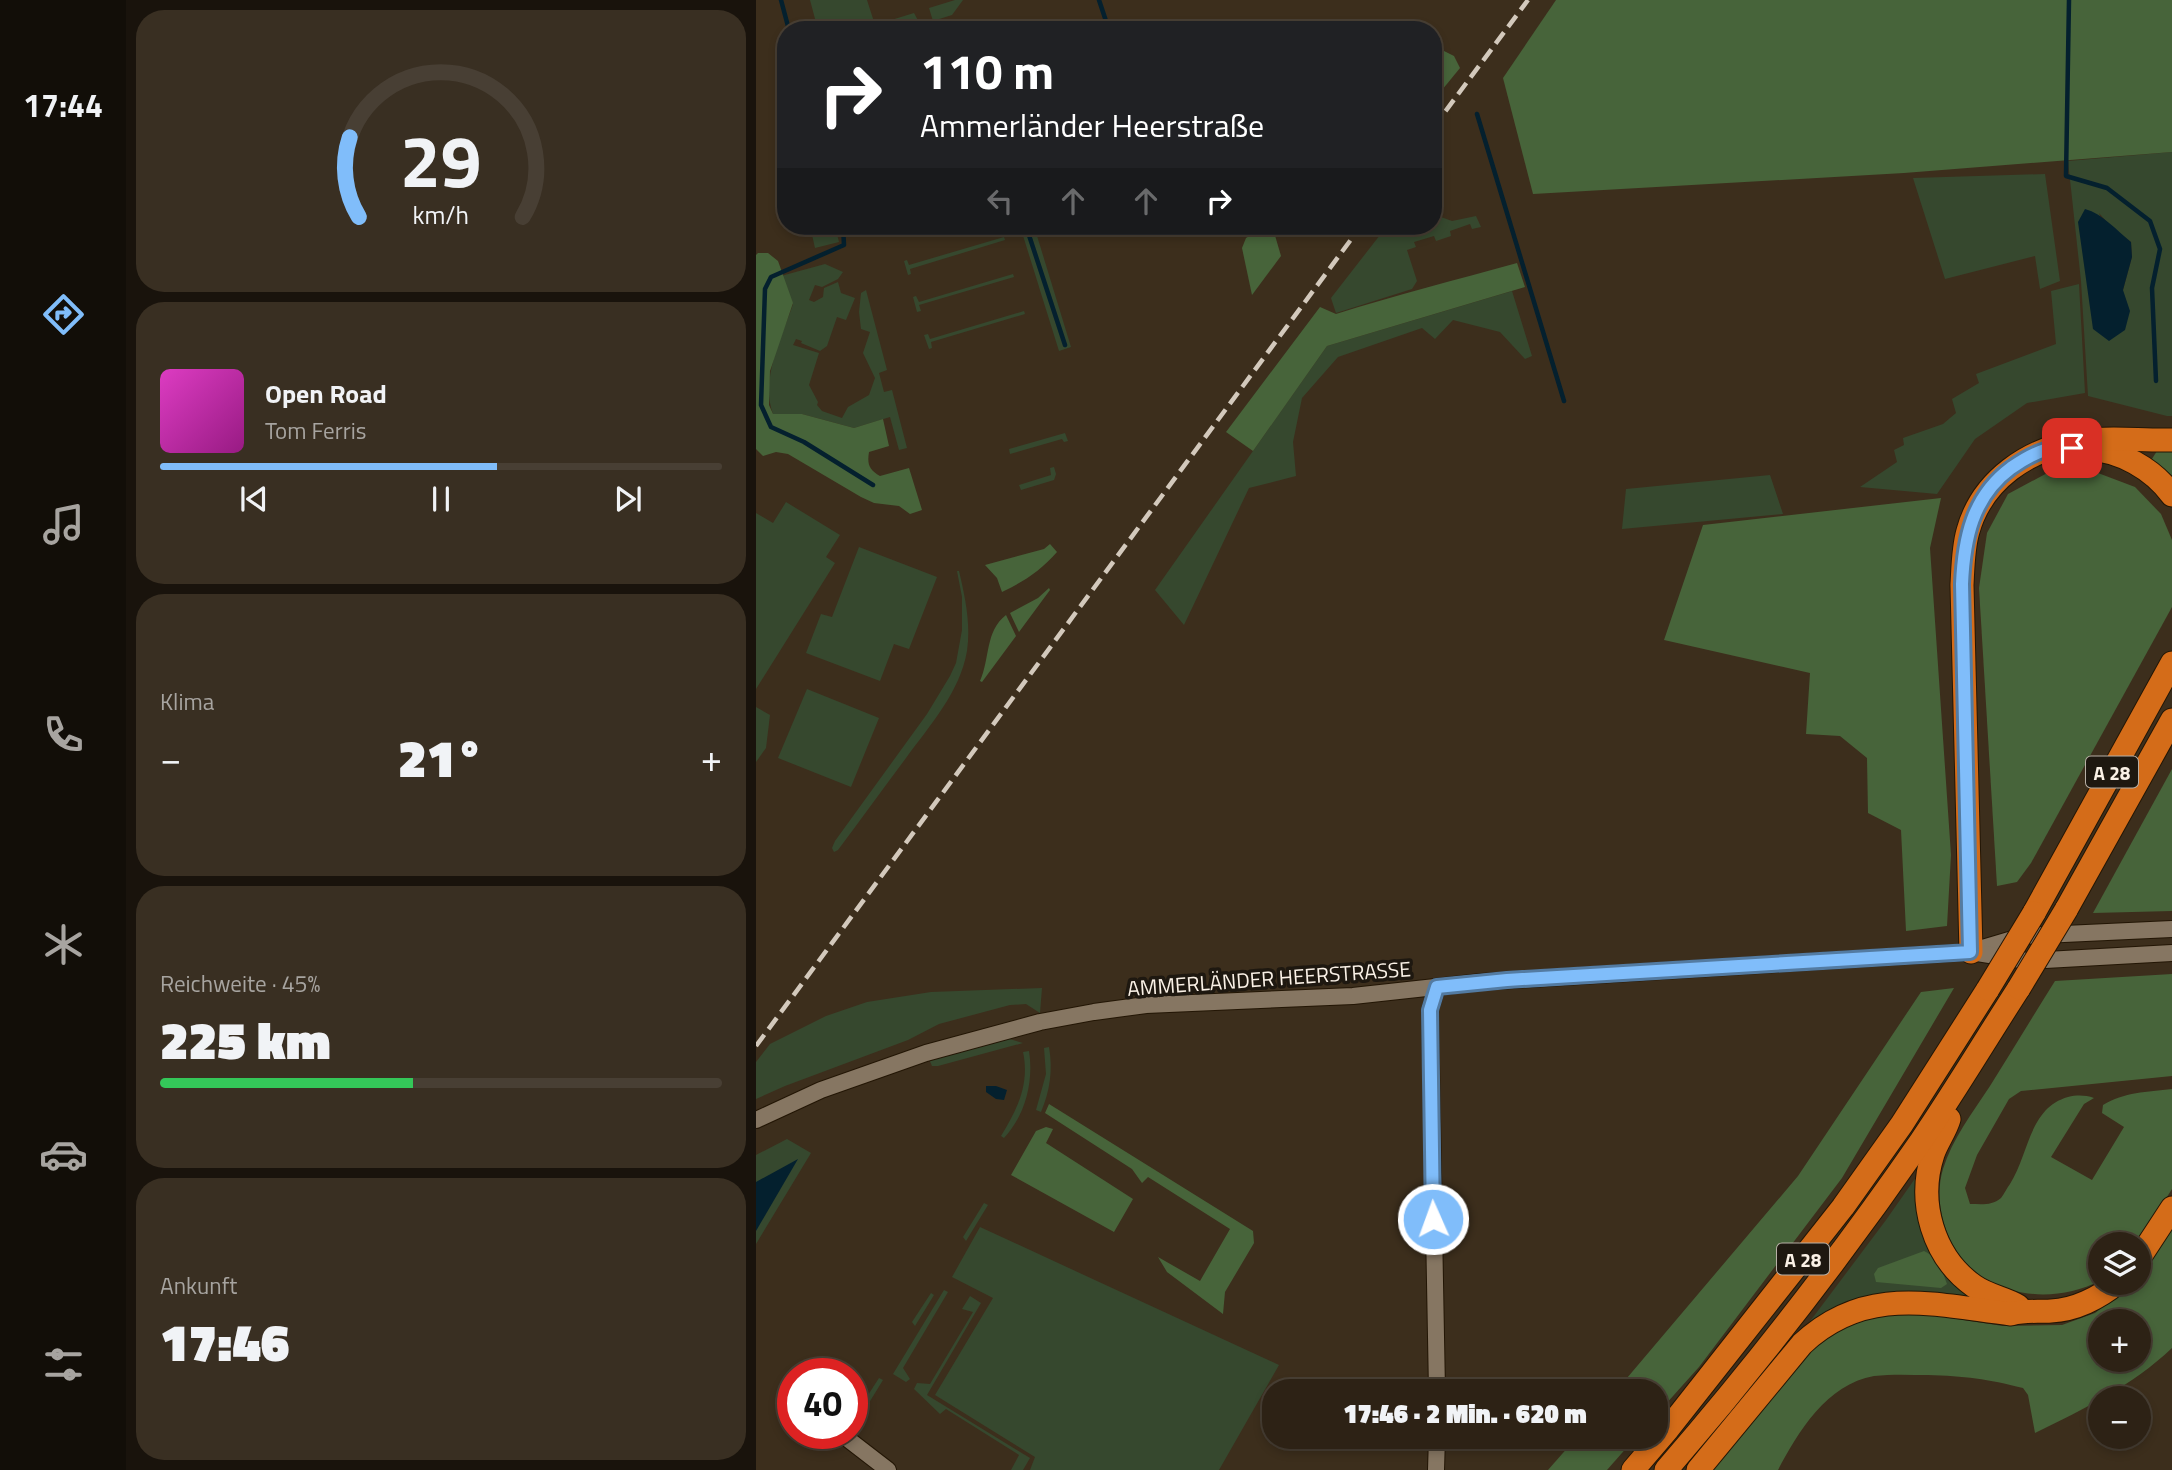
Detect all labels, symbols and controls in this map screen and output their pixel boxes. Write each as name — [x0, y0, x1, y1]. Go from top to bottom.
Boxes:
text: 110 m — [920, 33, 1054, 108]
icon: right — [805, 49, 896, 140]
text: 17:44 — [23, 81, 103, 129]
text: Ammerländer Heerstraße — [920, 101, 1264, 149]
text: 29 — [400, 105, 482, 215]
icon: left — [981, 182, 1019, 220]
icon: ahead — [1054, 182, 1092, 220]
icon: ahead — [1127, 182, 1165, 220]
icon: right — [1200, 182, 1238, 220]
text: km/h — [413, 196, 469, 234]
icon: directions — [39, 290, 88, 339]
text: Open Road — [265, 374, 387, 413]
text: Tom Ferris — [265, 413, 366, 448]
pin — [2042, 418, 2102, 478]
icon: arrive — [2053, 429, 2091, 467]
icon: previous — [235, 480, 273, 518]
icon: pause — [422, 480, 460, 518]
icon: next — [609, 480, 647, 518]
icon: music — [39, 500, 88, 549]
text: Klima — [160, 684, 214, 719]
icon: phone — [39, 710, 88, 759]
text: 21° — [398, 718, 484, 797]
text: − — [160, 729, 181, 787]
text: + — [701, 729, 722, 787]
road number: A 28 — [2086, 757, 2138, 788]
icon: climate — [39, 920, 88, 969]
street label: AMMERLÄNDER HEERSTRASSE — [1126, 952, 1412, 1004]
text: Reichweite · 45% — [160, 966, 320, 1001]
text: 225 km — [160, 1000, 331, 1079]
icon: car — [39, 1130, 88, 1179]
position arrow — [1396, 1182, 1470, 1256]
map controls — [2088, 1232, 2151, 1449]
button: layers — [2088, 1232, 2151, 1295]
road number: A 28 — [1777, 1244, 1829, 1274]
text: Ankunft — [160, 1268, 237, 1303]
text: 17:46 — [160, 1302, 289, 1381]
button: + — [2088, 1309, 2151, 1372]
icon: filters — [39, 1340, 88, 1389]
speed limit sign: 40 — [777, 1358, 868, 1449]
button: − — [2088, 1386, 2151, 1449]
text: 17:46 · 2 Min. · 620 m — [1343, 1394, 1587, 1433]

